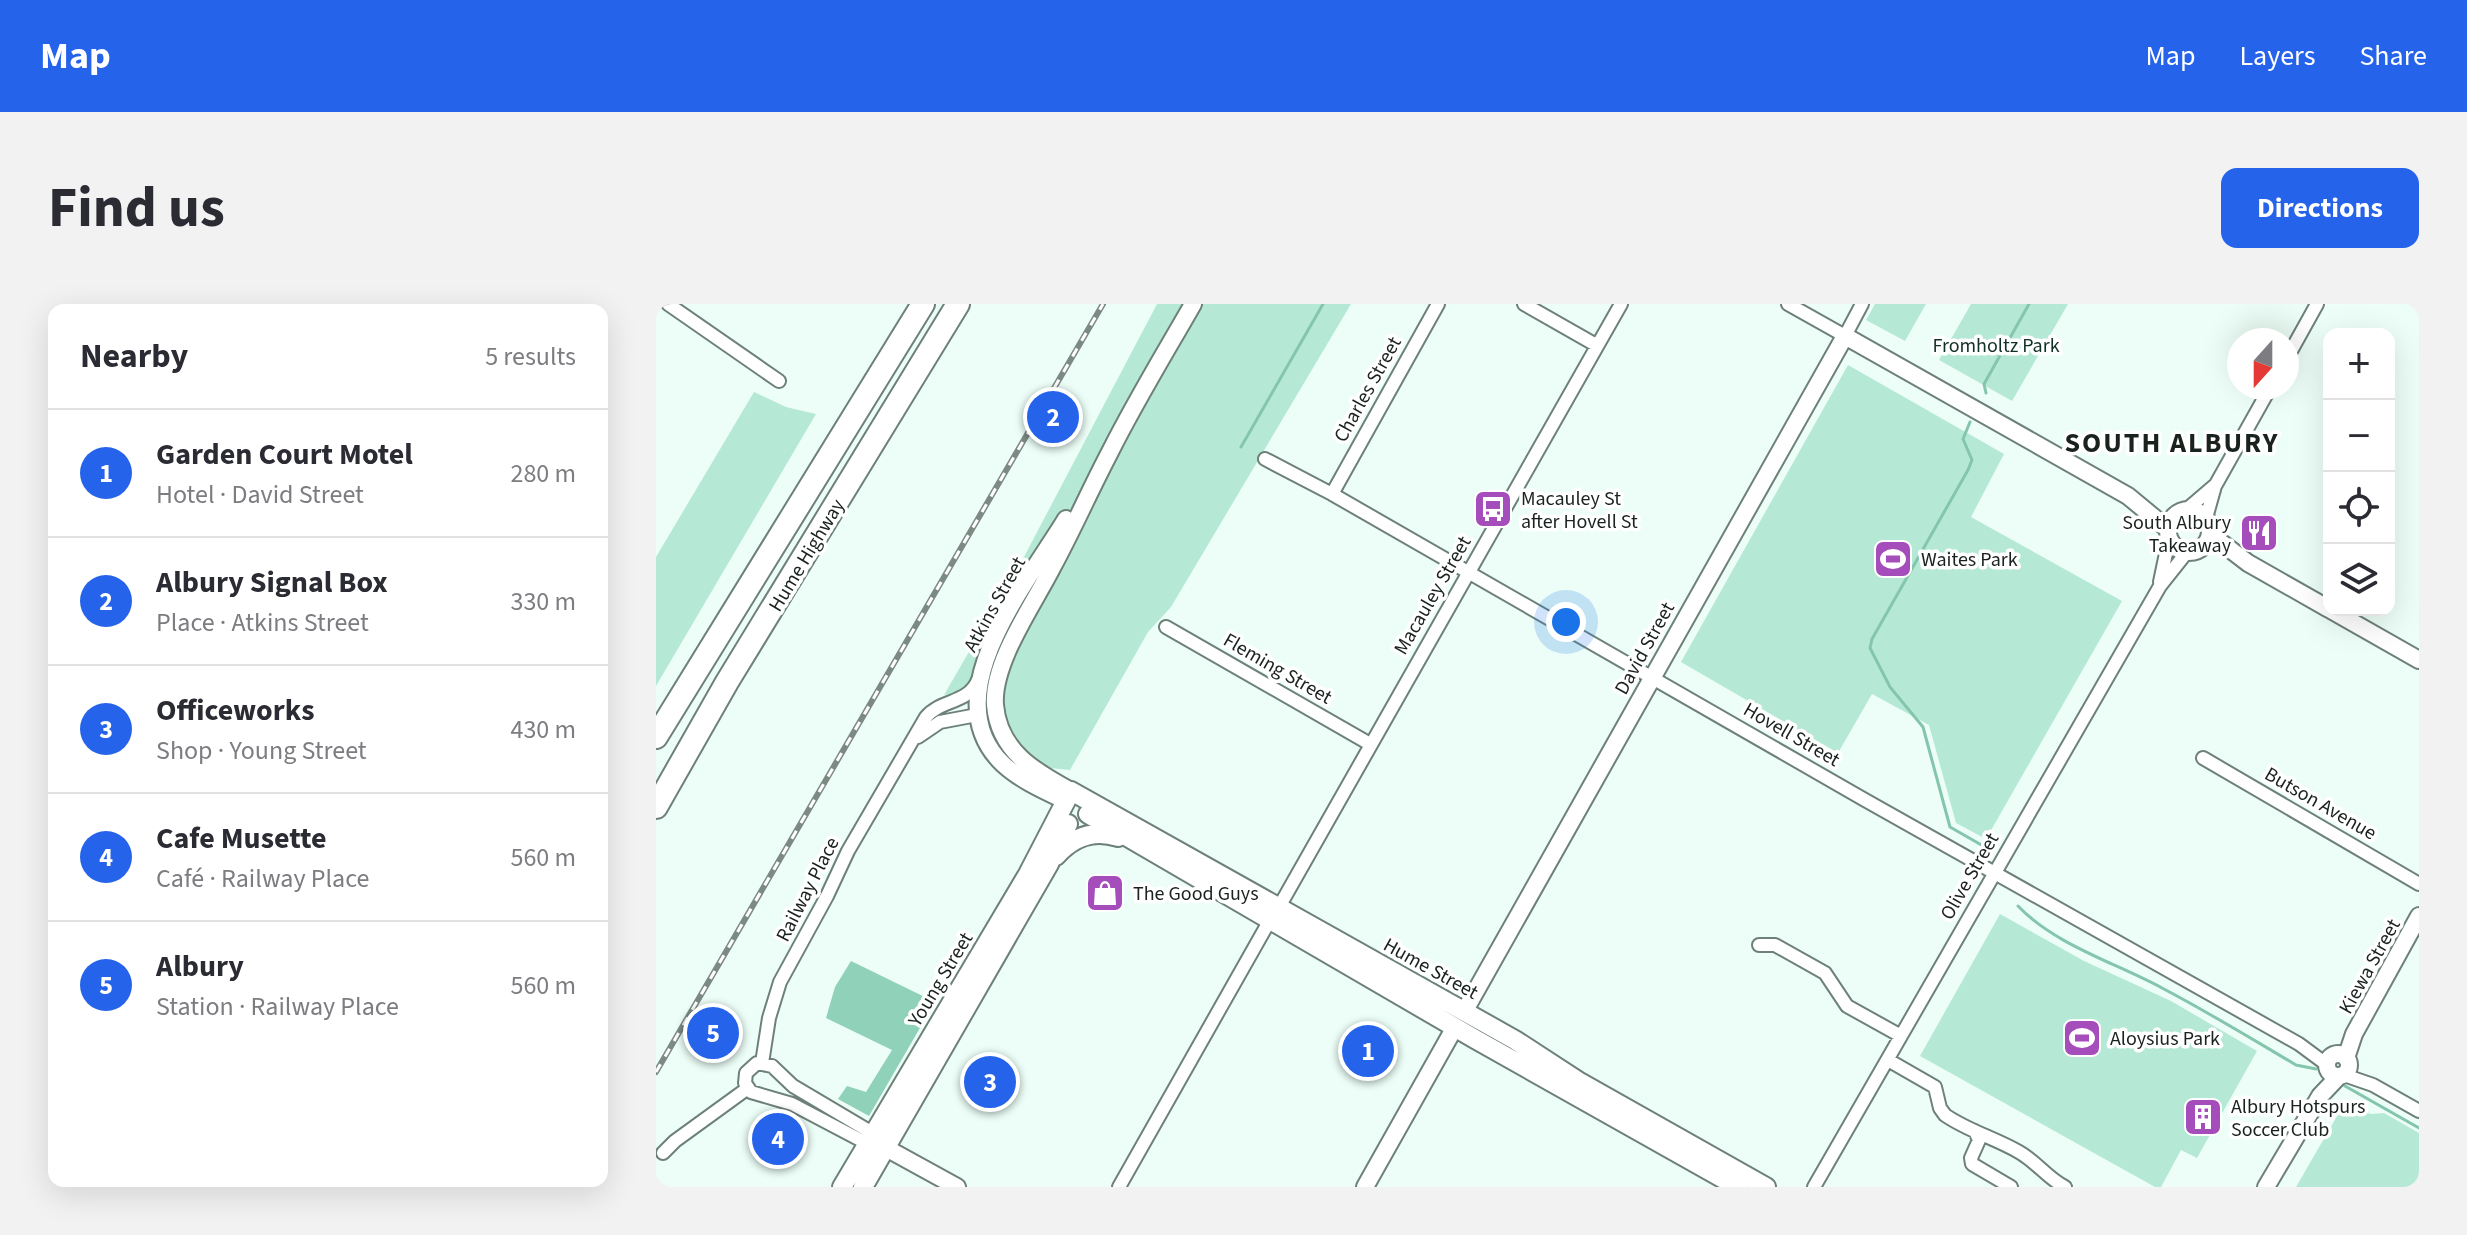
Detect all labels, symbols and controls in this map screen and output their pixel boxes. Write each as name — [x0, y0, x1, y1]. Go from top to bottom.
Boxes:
text: Map — [40, 29, 111, 83]
text: Map — [2145, 36, 2195, 76]
text: Layers — [2239, 36, 2315, 76]
text: Share — [2359, 36, 2427, 76]
button: Directions — [2221, 168, 2419, 248]
text: Find us — [48, 169, 225, 248]
north arrow — [2227, 328, 2299, 400]
map controls — [2323, 328, 2395, 616]
button: + — [2323, 328, 2395, 400]
street label: Charles Street — [1327, 331, 1409, 447]
text: Nearby — [80, 332, 188, 381]
park label: Fromholtz Park — [1932, 332, 2060, 360]
text: 5 results — [485, 338, 576, 375]
pin: 2 — [1027, 387, 1079, 447]
button: − — [2323, 400, 2395, 472]
district label: SOUTH ALBURY — [2065, 423, 2279, 463]
text: Garden Court Motel — [156, 433, 413, 476]
text: 1 — [99, 455, 113, 492]
text: 280 m — [510, 455, 576, 492]
button: locate — [2323, 472, 2395, 544]
text: Hotel · David Street — [156, 476, 364, 513]
place label: Macauley St after Hovell St — [1521, 485, 1638, 536]
bus stop icon: Macauley St after Hovell St — [1472, 488, 1514, 530]
street label: Hume Highway — [762, 493, 852, 617]
place label: South Albury Takeaway — [2122, 509, 2232, 560]
restaurant icon: South Albury Takeaway — [2238, 512, 2280, 554]
street label: Macauley Street — [1387, 531, 1478, 660]
sports icon: Waites Park — [1872, 538, 1914, 580]
button: layers — [2323, 544, 2395, 616]
place label: Waites Park — [1921, 546, 2018, 574]
street label: Atkins Street — [957, 551, 1033, 657]
text: Albury Signal Box — [156, 561, 388, 604]
text: 2 — [99, 583, 113, 620]
text: 330 m — [510, 583, 576, 620]
street label: David Street — [1608, 597, 1682, 700]
your location — [1546, 602, 1586, 642]
text: Place · Atkins Street — [156, 604, 369, 641]
street label: Fleming Street — [1218, 626, 1337, 711]
text: Officeworks — [156, 689, 314, 732]
street label: Hovell Street — [1738, 696, 1845, 774]
text: 3 — [99, 711, 113, 748]
text: 430 m — [510, 711, 576, 748]
text: Shop · Young Street — [156, 732, 367, 769]
street label: Butson Avenue — [2259, 760, 2382, 847]
text: Cafe Musette — [156, 817, 327, 860]
street label: Olive Street — [1934, 827, 2006, 925]
street label: Railway Place — [770, 832, 846, 947]
text: 4 — [99, 839, 113, 876]
text: 560 m — [510, 839, 576, 876]
text: Café · Railway Place — [156, 860, 369, 897]
shop icon: The Good Guys — [1084, 872, 1126, 914]
place label: The Good Guys — [1133, 880, 1259, 908]
street label: Kiewa Street — [2332, 914, 2408, 1019]
street label: Young Street — [901, 927, 980, 1033]
street label: Hume Street — [1378, 931, 1483, 1007]
text: Albury — [156, 945, 244, 988]
text: 5 — [99, 967, 113, 1004]
text: 560 m — [510, 967, 576, 1004]
text: Station · Railway Place — [156, 988, 399, 1025]
pin: 5 — [687, 1003, 739, 1063]
sports icon: Aloysius Park — [2061, 1017, 2103, 1059]
pin: 1 — [1342, 1021, 1394, 1081]
place label: Aloysius Park — [2110, 1025, 2220, 1053]
pin: 3 — [964, 1052, 1016, 1112]
place label: Albury Hotspurs Soccer Club — [2231, 1093, 2365, 1144]
building icon: Albury Hotspurs Soccer Club — [2182, 1096, 2224, 1138]
pin: 4 — [752, 1109, 804, 1169]

